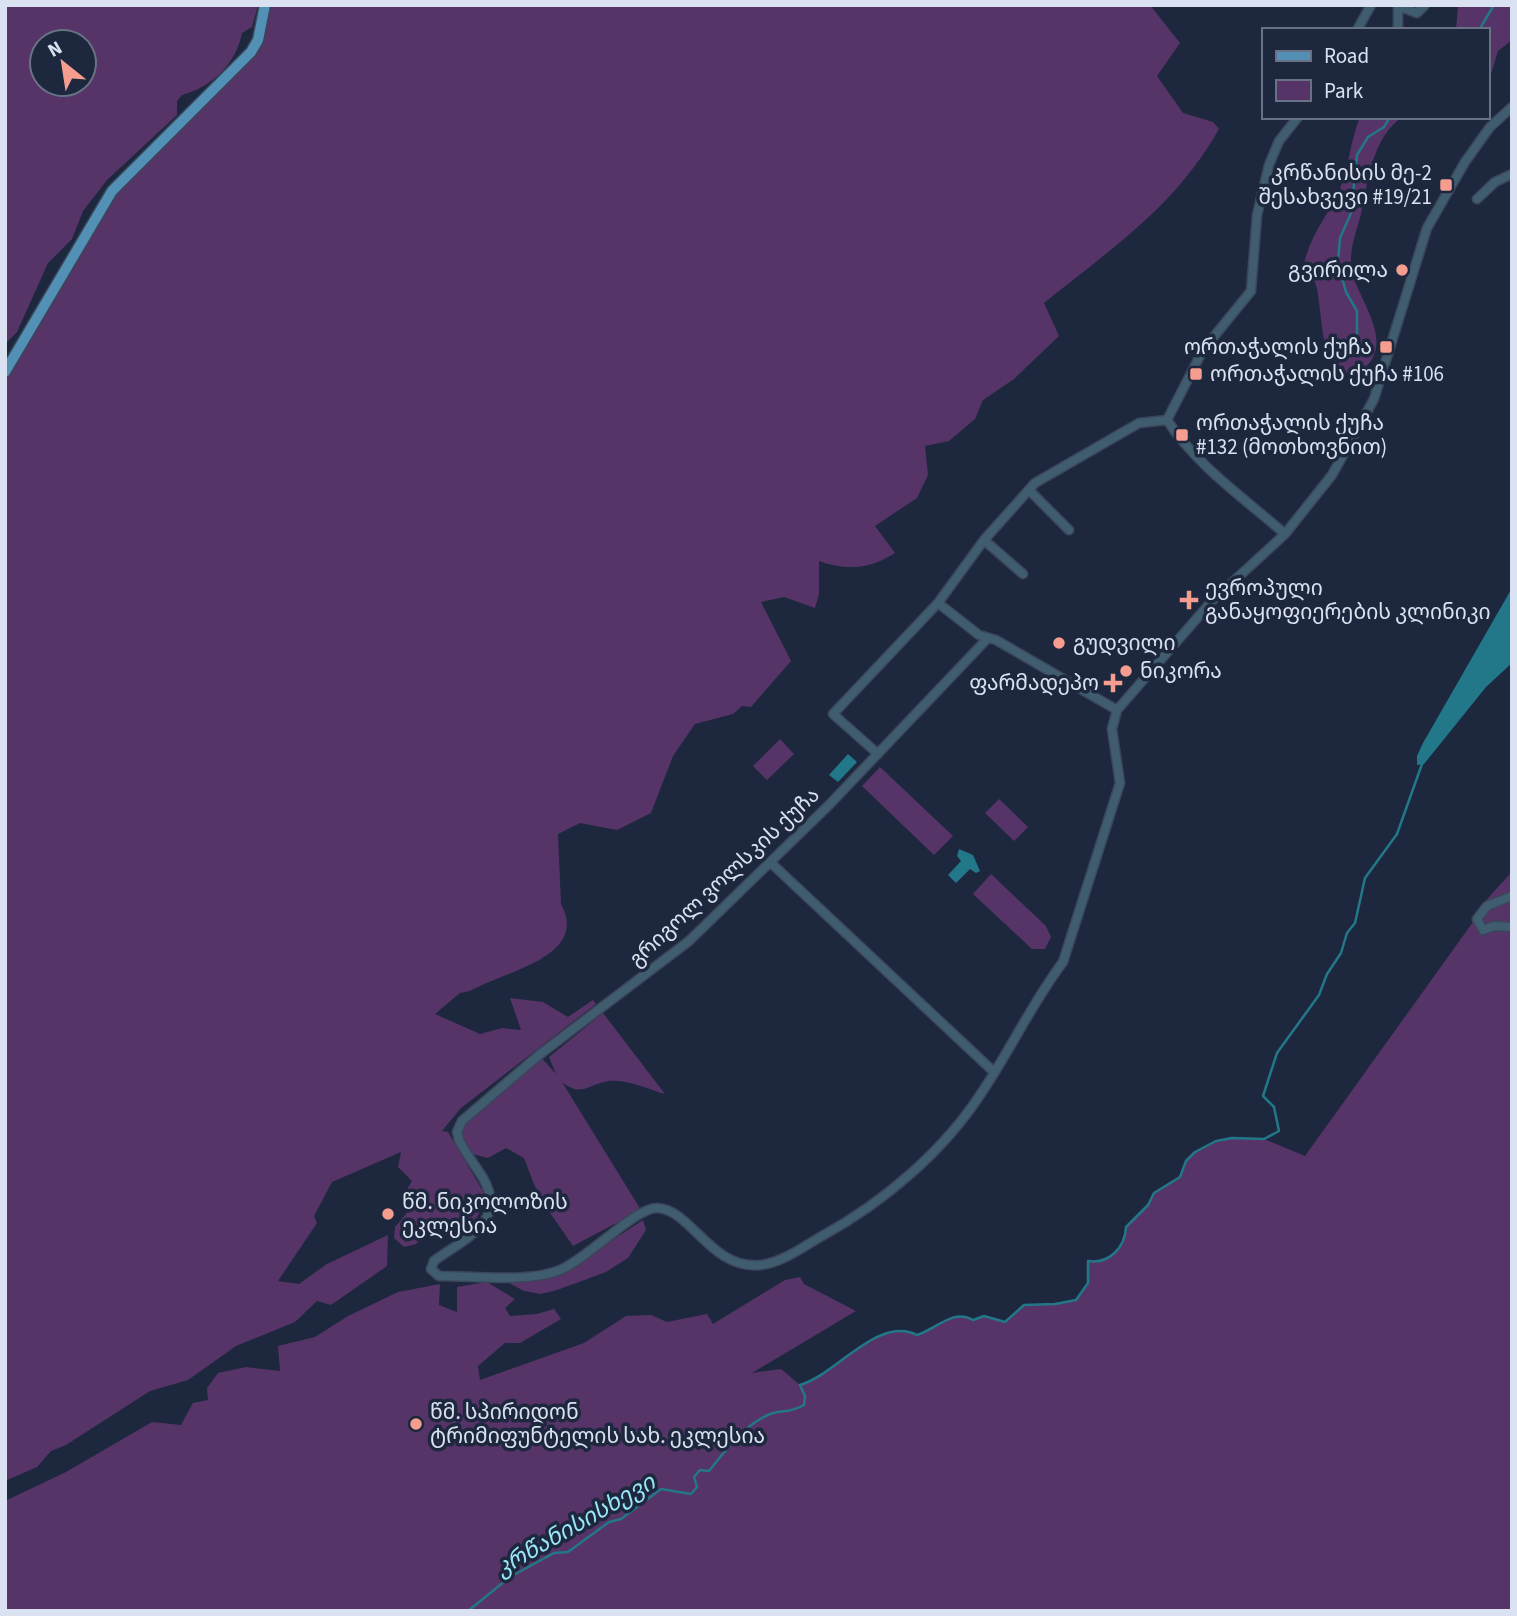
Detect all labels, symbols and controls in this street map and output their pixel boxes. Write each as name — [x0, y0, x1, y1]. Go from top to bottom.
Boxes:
north arrow — [28, 28, 98, 98]
legend — [1262, 28, 1489, 119]
text: N — [43, 35, 67, 64]
text: Road — [1324, 41, 1369, 71]
text: Park — [1324, 76, 1364, 106]
place label: კრწანისის მე-2 შესახვევი #19/21 — [1259, 158, 1432, 212]
marker: კრწანისის მე-2 შესახვევი #19/21 — [1438, 177, 1454, 193]
place label: გვირილა — [1288, 255, 1388, 285]
marker: გვირილა — [1394, 262, 1410, 278]
place label: ორთაჭალის ქუჩა — [1184, 332, 1372, 362]
marker: ორთაჭალის ქუჩა — [1378, 339, 1394, 355]
place label: ორთაჭალის ქუჩა #106 — [1210, 359, 1444, 389]
marker: ორთაჭალის ქუჩა #106 — [1188, 366, 1204, 382]
place label: ორთაჭალის ქუჩა #132 (მოთხოვნით) — [1196, 408, 1387, 462]
marker: ორთაჭალის ქუჩა #132 (მოთხოვნით) — [1174, 427, 1190, 443]
place label: ევროპული განაყოფიერების კლინიკი — [1205, 573, 1491, 627]
marker: ევროპული განაყოფიერების კლინიკი — [1179, 590, 1199, 610]
place label: გუდვილი — [1073, 628, 1175, 658]
marker: გუდვილი — [1051, 635, 1067, 651]
place label: ნიკორა — [1140, 656, 1222, 686]
marker: ნიკორა — [1118, 663, 1134, 679]
place label: ფარმადეპო — [969, 668, 1099, 698]
marker: ფარმადეპო — [1105, 675, 1121, 691]
street label: გრიგოლ ვოლსკის ქუჩა — [622, 780, 826, 974]
place label: წმ. ნიკოლოზის ეკლესია — [402, 1187, 568, 1241]
marker: წმ. ნიკოლოზის ეკლესია — [380, 1206, 396, 1222]
place label: წმ. სპირიდონ ტრიმიფუნტელის სახ. ეკლესია — [430, 1397, 765, 1451]
marker: წმ. სპირიდონ ტრიმიფუნტელის სახ. ეკლესია — [408, 1416, 424, 1432]
water label: კრწანისისხევი — [489, 1465, 662, 1584]

